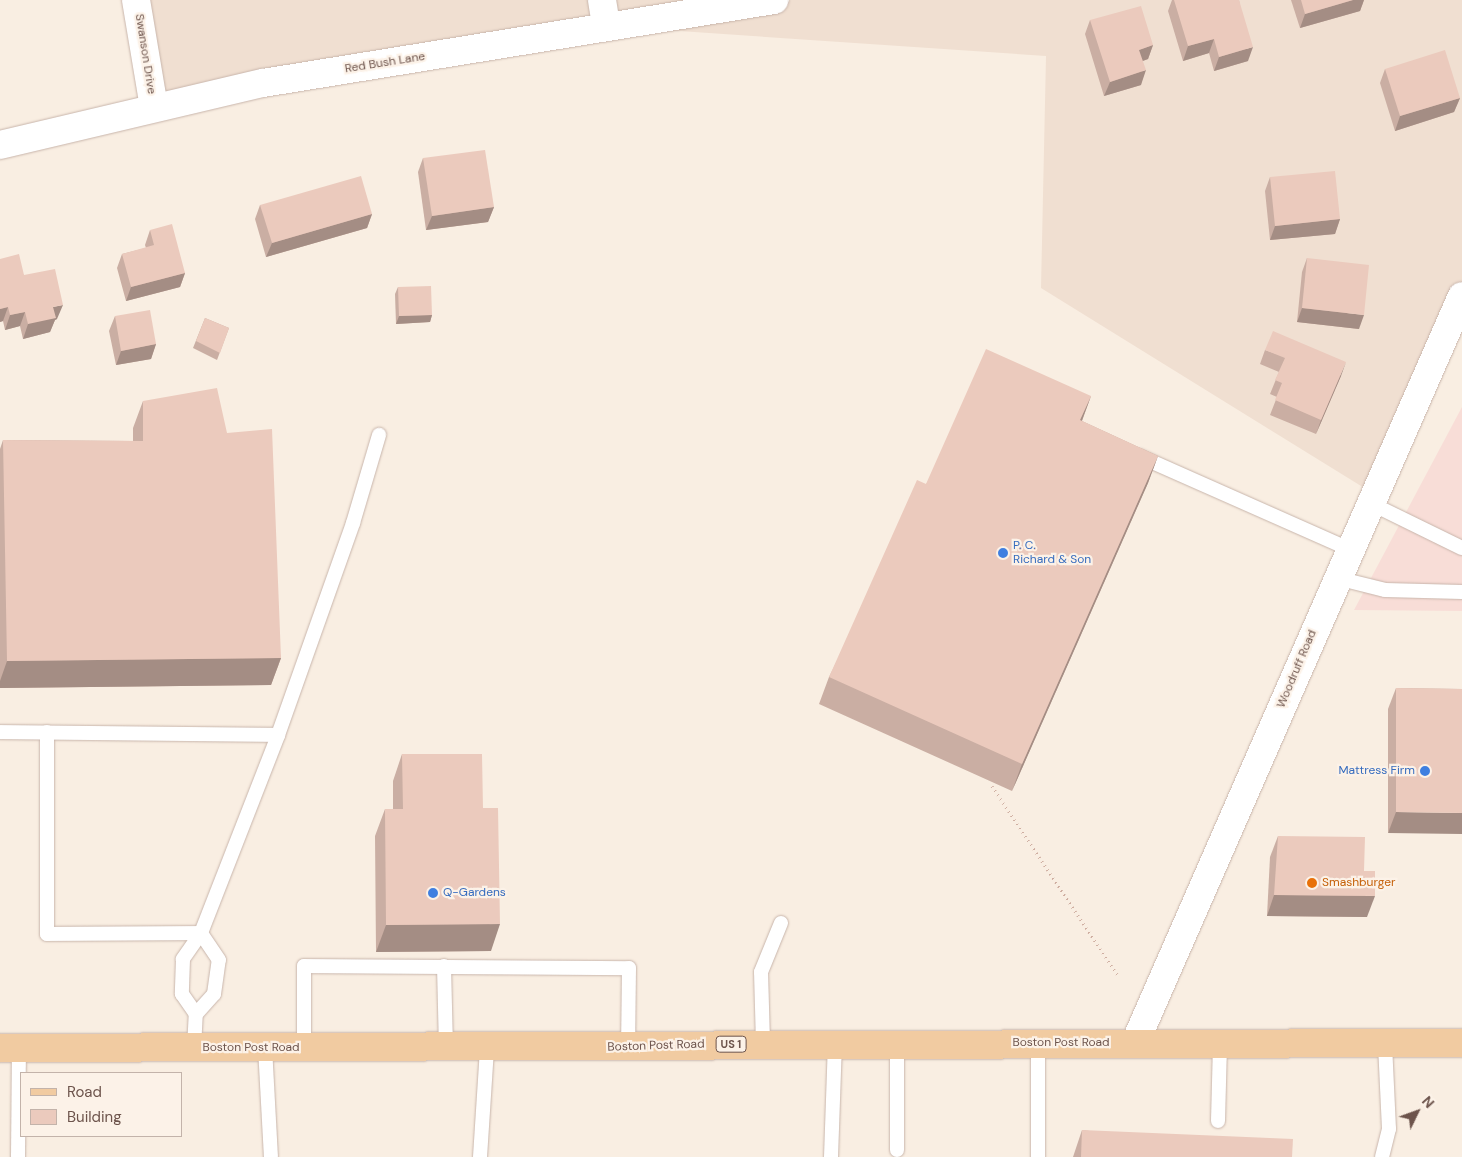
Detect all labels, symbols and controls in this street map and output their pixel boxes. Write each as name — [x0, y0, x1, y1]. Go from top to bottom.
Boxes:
street label: Swanson Drive — [132, 13, 158, 95]
street label: Red Bush Lane — [344, 50, 426, 76]
place label: P. C. Richard & Son — [1013, 539, 1091, 567]
marker: P. C. Richard & Son — [997, 547, 1009, 559]
street label: Woodruff Road — [1274, 628, 1320, 710]
place label: Mattress Firm — [1338, 764, 1415, 778]
marker: Mattress Firm — [1419, 765, 1431, 777]
place label: Smashburger — [1322, 876, 1395, 890]
marker: Smashburger — [1306, 877, 1318, 889]
place label: Q-Gardens — [443, 886, 506, 900]
marker: Q-Gardens — [427, 887, 439, 899]
road number: US 1 — [715, 1036, 747, 1052]
street label: Boston Post Road — [1012, 1036, 1110, 1050]
street label: Boston Post Road — [607, 1037, 705, 1055]
street label: Boston Post Road — [202, 1041, 300, 1055]
legend — [20, 1072, 182, 1137]
text: Road — [67, 1082, 102, 1102]
north arrow — [1392, 1087, 1442, 1137]
text: N — [1418, 1092, 1438, 1112]
text: Building — [67, 1107, 122, 1127]

